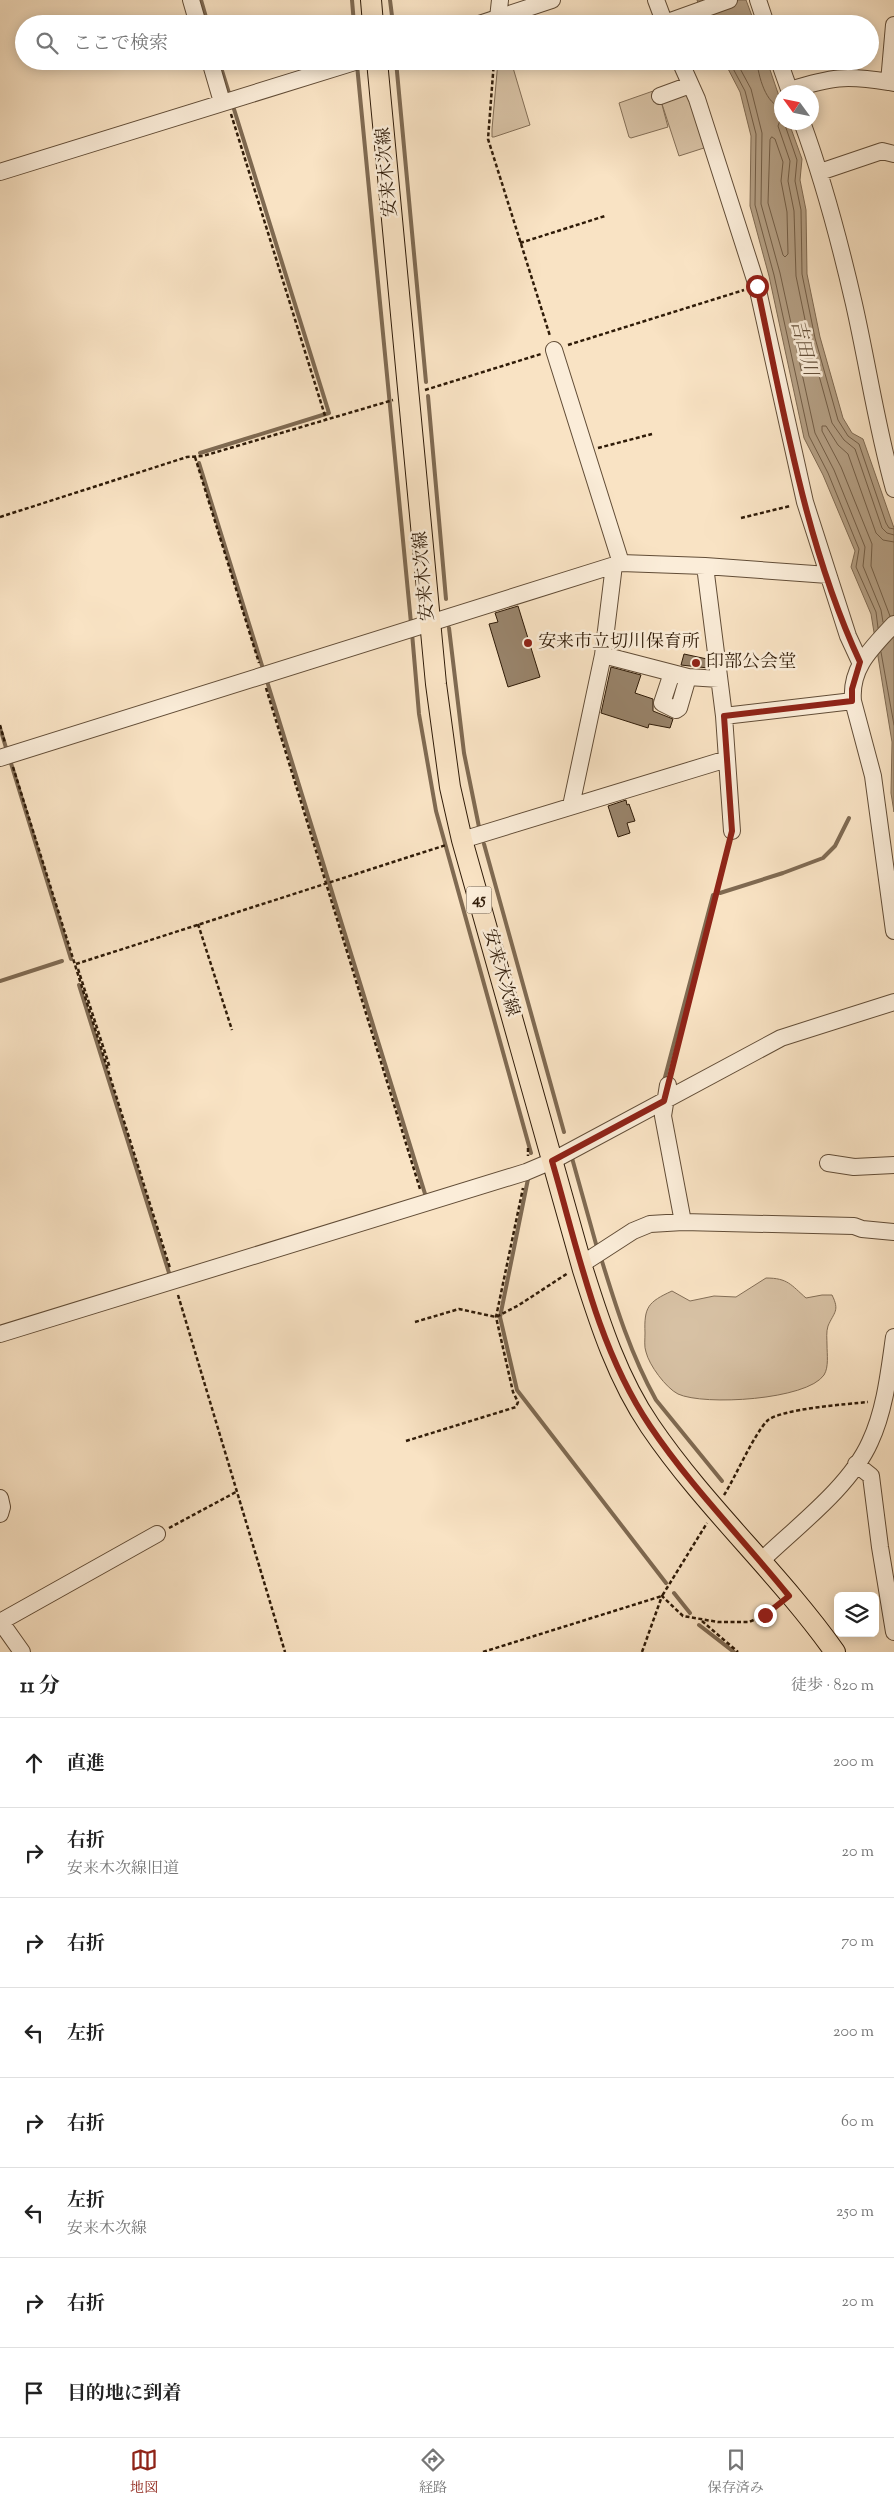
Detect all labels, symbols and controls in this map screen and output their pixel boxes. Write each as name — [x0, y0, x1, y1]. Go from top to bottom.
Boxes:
search box — [15, 15, 879, 70]
icon: search — [33, 29, 61, 57]
text: ここで検索 — [73, 31, 168, 58]
north arrow — [774, 85, 819, 130]
street label: 安来木次線 — [371, 126, 405, 218]
route start — [746, 275, 769, 298]
water label: 吉田川 — [783, 317, 823, 381]
street label: 安来木次線 — [408, 530, 442, 622]
place label: 安来市立切川保育所 — [538, 630, 700, 656]
marker: 安来市立切川保育所 — [522, 637, 534, 649]
place label: 印部公会堂 — [706, 650, 796, 676]
marker: 印部公会堂 — [690, 657, 702, 669]
road number: 45 — [466, 886, 492, 914]
street label: 安来木次線 — [475, 926, 525, 1020]
map controls — [834, 1592, 879, 1637]
button: layers — [834, 1592, 879, 1637]
route end — [754, 1604, 777, 1627]
text: 11 分 — [20, 1672, 60, 1702]
text: 徒歩 · 820 m — [791, 1675, 874, 1698]
icon: ahead — [20, 1749, 48, 1777]
text: 直進 — [67, 1751, 105, 1778]
text: 200 m — [833, 1751, 874, 1774]
text: 右折 — [67, 1828, 105, 1855]
icon: right — [20, 1839, 48, 1867]
text: 20 m — [841, 1841, 874, 1864]
text: 安来木次線旧道 — [67, 1858, 179, 1881]
icon: right — [20, 1929, 48, 1957]
text: 右折 — [67, 1931, 105, 1958]
text: 70 m — [841, 1931, 874, 1954]
icon: left — [20, 2019, 48, 2047]
text: 左折 — [67, 2021, 105, 2048]
text: 200 m — [833, 2021, 874, 2044]
icon: right — [20, 2109, 48, 2137]
text: 右折 — [67, 2111, 105, 2138]
text: 60 m — [841, 2111, 874, 2134]
text: 左折 — [67, 2188, 105, 2215]
icon: left — [20, 2199, 48, 2227]
text: 250 m — [836, 2201, 874, 2224]
text: 安来木次線 — [67, 2218, 147, 2241]
icon: right — [20, 2289, 48, 2317]
text: 右折 — [67, 2291, 105, 2318]
text: 20 m — [841, 2291, 874, 2314]
icon: arrive — [20, 2379, 48, 2407]
text: 目的地に到着 — [67, 2381, 181, 2408]
tab: 地図 — [130, 2446, 158, 2499]
tab: 経路 — [419, 2446, 447, 2499]
tab: 保存済み — [708, 2446, 764, 2499]

